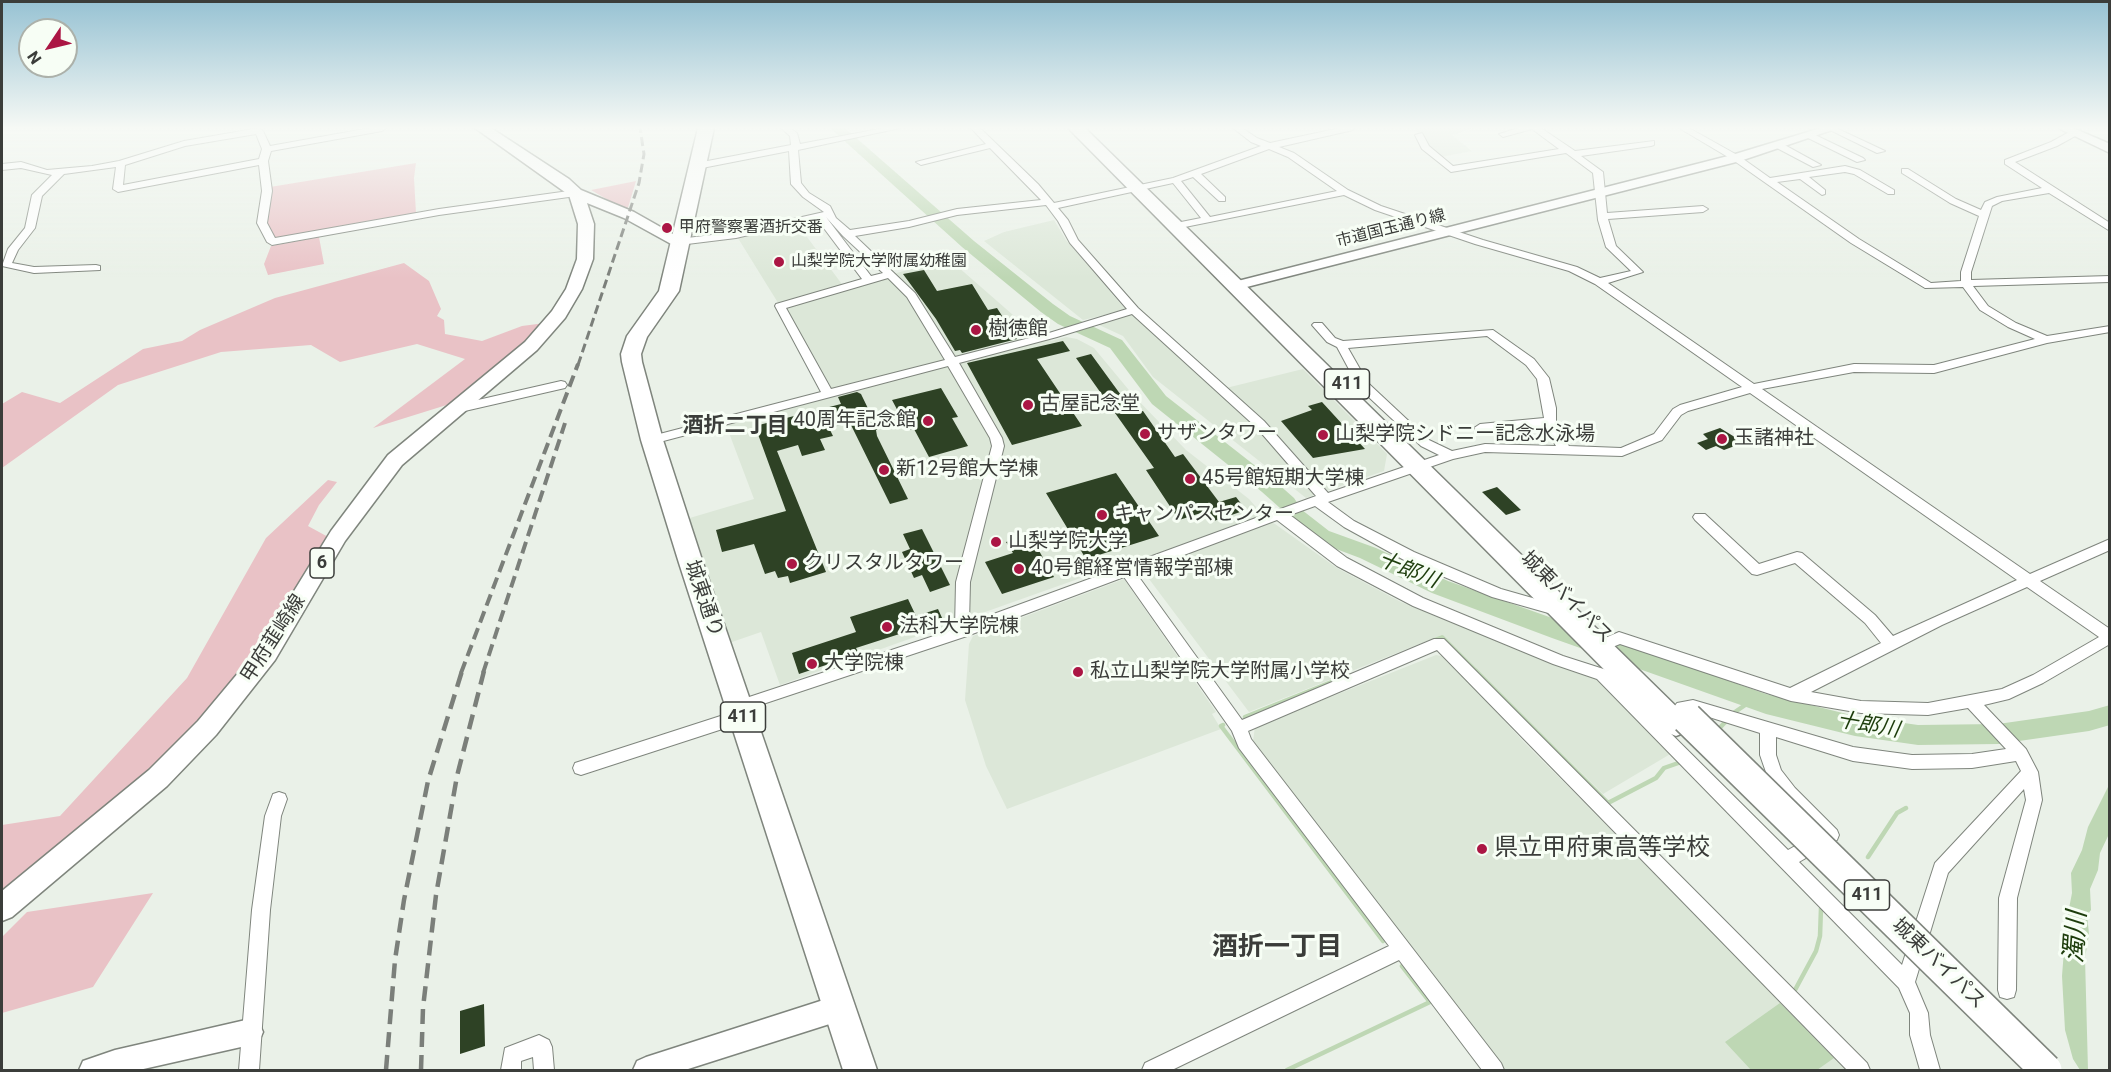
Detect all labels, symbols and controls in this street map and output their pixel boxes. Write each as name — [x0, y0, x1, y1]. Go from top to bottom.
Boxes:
north arrow — [18, 18, 78, 78]
text: N — [23, 47, 46, 68]
street label: 市道国玉通り線 — [1334, 206, 1448, 252]
place label: 甲府警察署酒折交番 — [679, 218, 823, 238]
marker: 甲府警察署酒折交番 — [660, 221, 674, 235]
place label: 山梨学院大学附属幼稚園 — [791, 252, 967, 272]
marker: 山梨学院大学附属幼稚園 — [772, 255, 786, 269]
place label: 樹徳館 — [988, 318, 1048, 342]
marker: 樹徳館 — [969, 323, 983, 337]
road number: 411 — [1324, 369, 1370, 399]
place label: 古屋記念堂 — [1040, 393, 1140, 417]
marker: 古屋記念堂 — [1021, 398, 1035, 412]
place label: 40周年記念館 — [794, 409, 916, 433]
district label: 酒折二丁目 — [683, 414, 787, 440]
marker: 40周年記念館 — [921, 414, 935, 428]
place label: サザンタワー — [1157, 422, 1277, 446]
place label: 山梨学院シドニー記念水泳場 — [1335, 423, 1595, 447]
marker: サザンタワー — [1138, 427, 1152, 441]
place label: 玉諸神社 — [1734, 427, 1814, 451]
marker: 山梨学院シドニー記念水泳場 — [1316, 428, 1330, 442]
marker: 玉諸神社 — [1715, 432, 1729, 446]
place label: 新12号館大学棟 — [896, 458, 1038, 482]
marker: 新12号館大学棟 — [877, 463, 891, 477]
place label: 45号館短期大学棟 — [1202, 467, 1364, 491]
marker: 45号館短期大学棟 — [1183, 472, 1197, 486]
place label: キャンパスセンター — [1114, 503, 1294, 527]
marker: キャンパスセンター — [1095, 508, 1109, 522]
place label: 山梨学院大学 — [1008, 530, 1128, 554]
marker: 山梨学院大学 — [989, 535, 1003, 549]
street label: 城東バイパス — [1515, 547, 1617, 649]
road number: 6 — [310, 548, 334, 578]
water label: 十郎川 — [1374, 548, 1442, 594]
place label: クリスタルタワー — [804, 552, 964, 576]
street label: 城東通り — [679, 557, 727, 641]
marker: クリスタルタワー — [785, 557, 799, 571]
place label: 40号館経営情報学部棟 — [1031, 557, 1233, 581]
marker: 40号館経営情報学部棟 — [1012, 562, 1026, 576]
street label: 甲府韮崎線 — [237, 591, 311, 687]
place label: 法科大学院棟 — [899, 615, 1019, 639]
marker: 法科大学院棟 — [880, 620, 894, 634]
place label: 大学院棟 — [824, 652, 904, 676]
marker: 大学院棟 — [805, 657, 819, 671]
place label: 私立山梨学院大学附属小学校 — [1090, 660, 1350, 684]
marker: 私立山梨学院大学附属小学校 — [1071, 665, 1085, 679]
road number: 411 — [720, 702, 766, 732]
water label: 十郎川 — [1835, 708, 1901, 744]
place label: 県立甲府東高等学校 — [1494, 835, 1710, 863]
marker: 県立甲府東高等学校 — [1475, 842, 1489, 856]
road number: 411 — [1844, 880, 1890, 910]
water label: 濁川 — [2060, 910, 2094, 964]
street label: 城東バイパス — [1887, 914, 1989, 1014]
district label: 酒折一丁目 — [1212, 932, 1342, 964]

